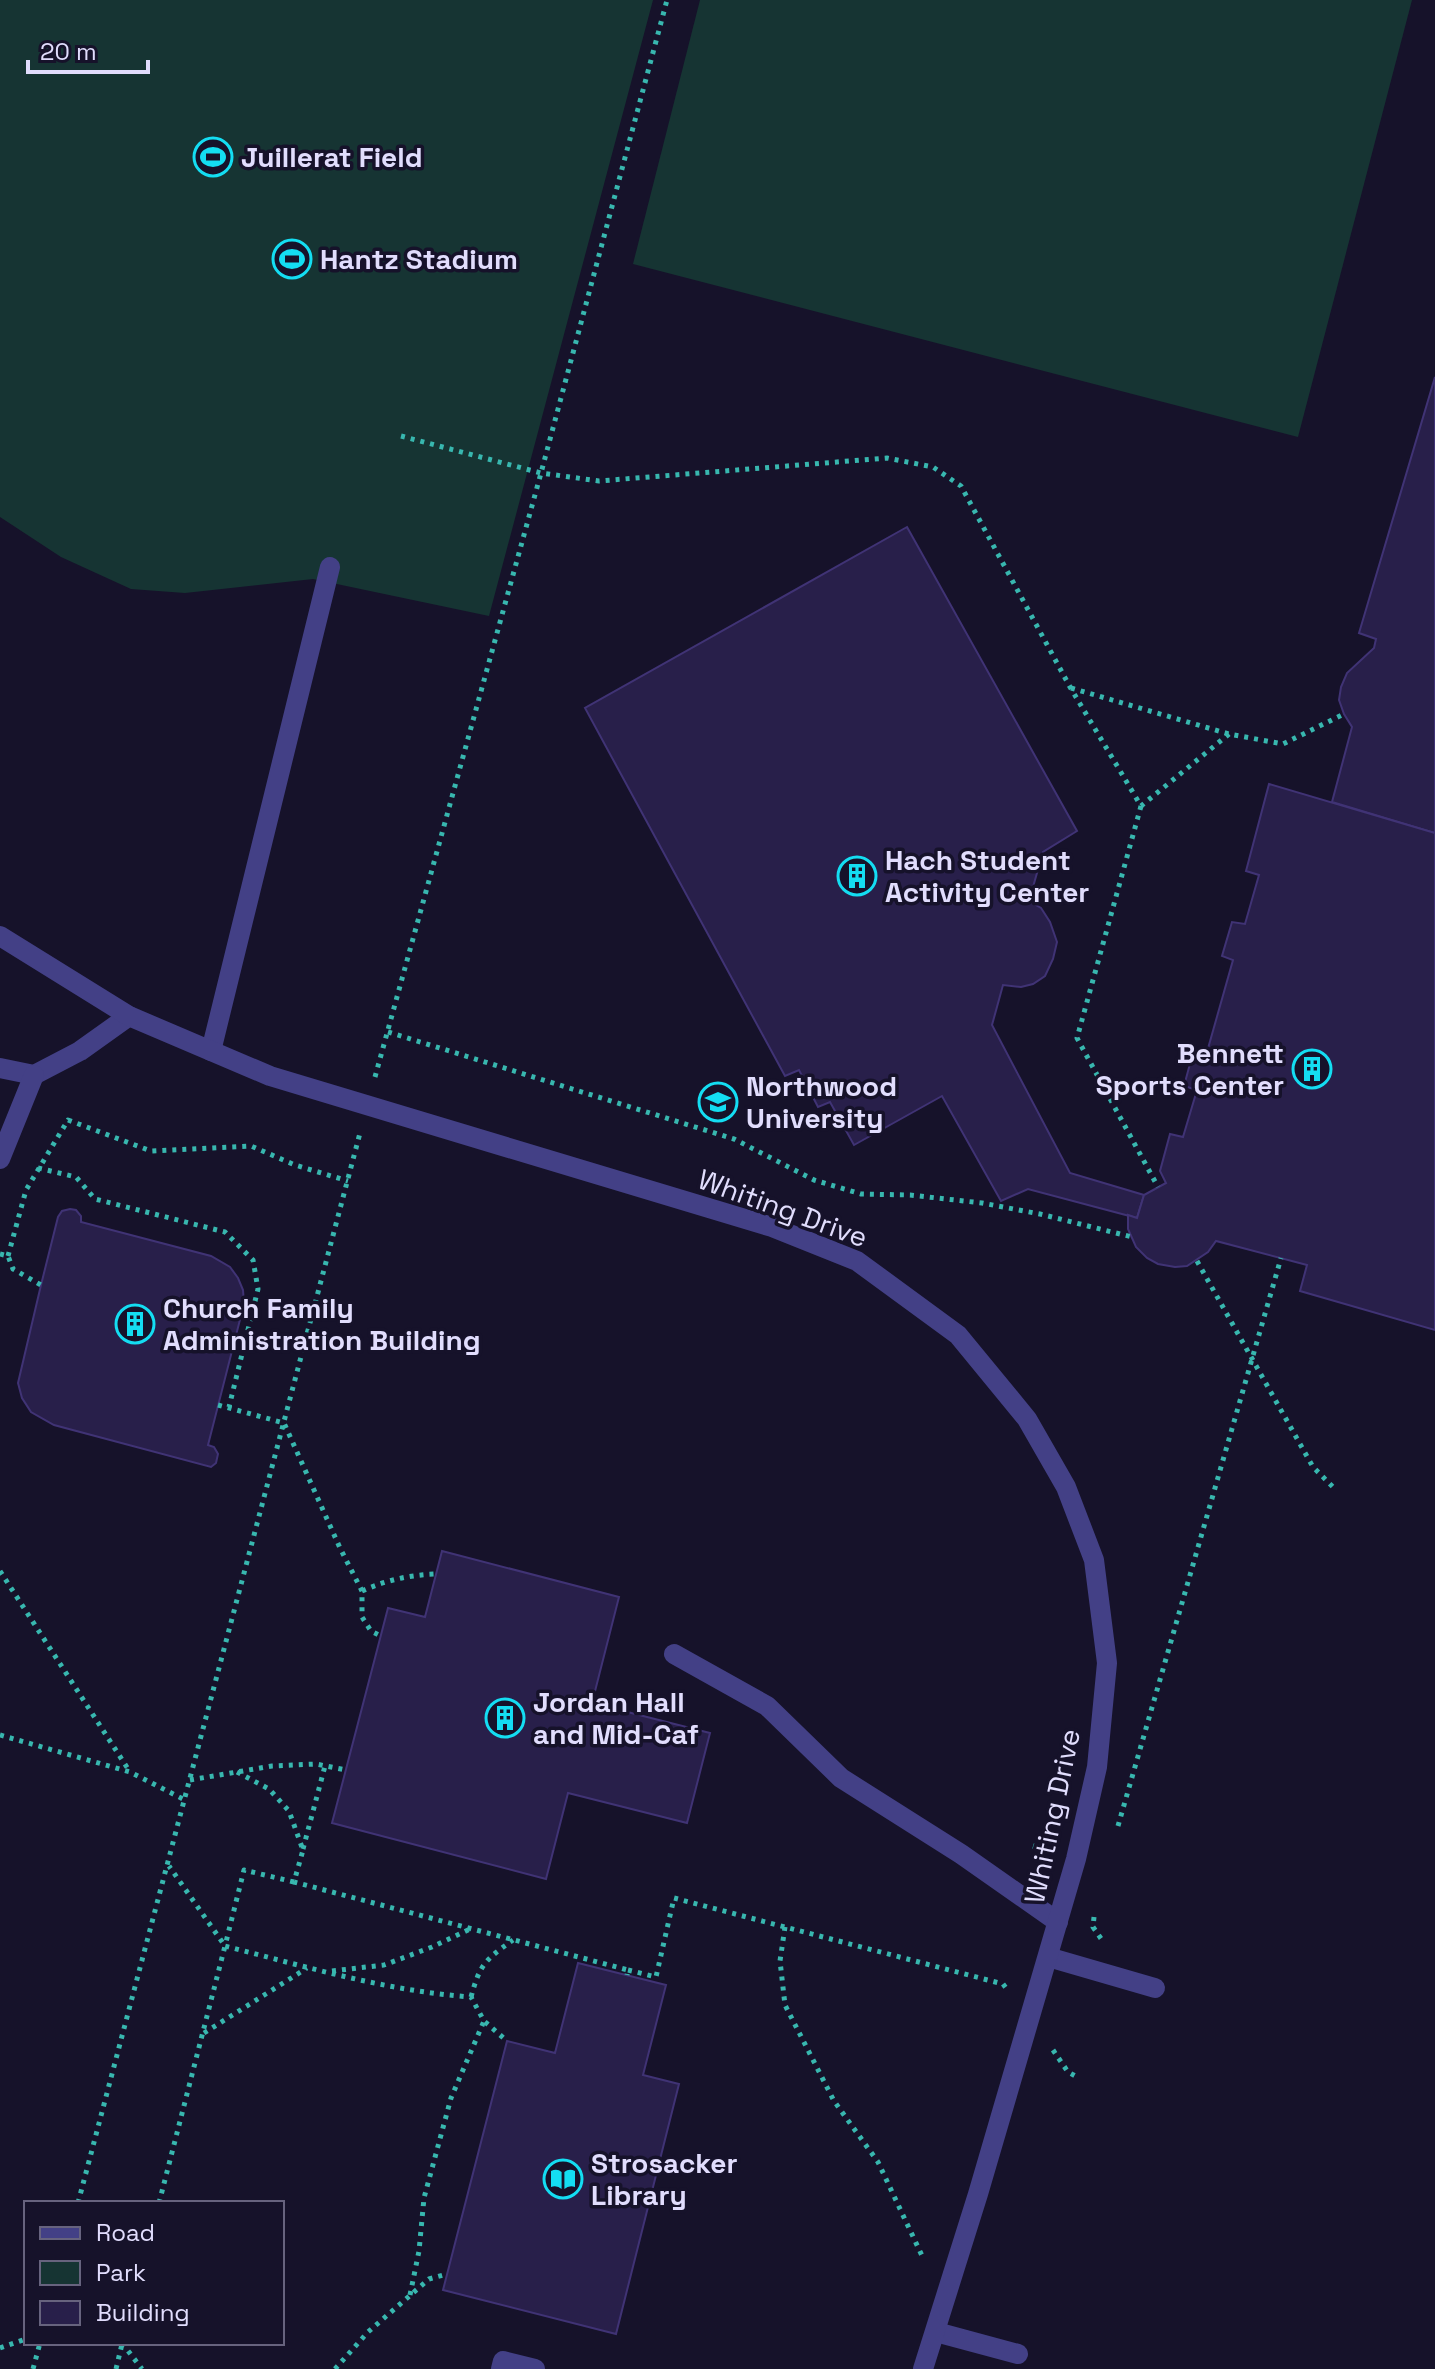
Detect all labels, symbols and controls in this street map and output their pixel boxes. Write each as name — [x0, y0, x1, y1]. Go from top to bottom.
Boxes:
scale bar — [28, 24, 148, 74]
text: 20 m — [40, 36, 97, 67]
sports icon: Juillerat Field — [192, 136, 234, 178]
place label: Juillerat Field — [241, 139, 423, 175]
sports icon: Hantz Stadium — [271, 238, 313, 280]
place label: Hantz Stadium — [320, 241, 518, 277]
place label: Hach Student Activity Center — [885, 842, 1089, 910]
building icon: Hach Student Activity Center — [836, 855, 878, 897]
place label: Bennett Sports Center — [1096, 1035, 1284, 1103]
building icon: Bennett Sports Center — [1291, 1048, 1333, 1090]
place label: Northwood University — [746, 1068, 897, 1136]
school or university icon: Northwood University — [697, 1081, 739, 1123]
street label: Whiting Drive — [693, 1161, 873, 1255]
place label: Church Family Administration Building — [163, 1290, 481, 1358]
building icon: Church Family Administration Building — [114, 1303, 156, 1345]
place label: Jordan Hall and Mid-Caf — [533, 1684, 699, 1752]
building icon: Jordan Hall and Mid-Caf — [484, 1697, 526, 1739]
street label: Whiting Drive — [1016, 1725, 1088, 1907]
place label: Strosacker Library — [591, 2145, 738, 2213]
library icon: Strosacker Library — [542, 2158, 584, 2200]
legend — [24, 2201, 284, 2345]
text: Road — [96, 2217, 155, 2248]
text: Park — [96, 2257, 146, 2288]
text: Building — [96, 2297, 190, 2328]

